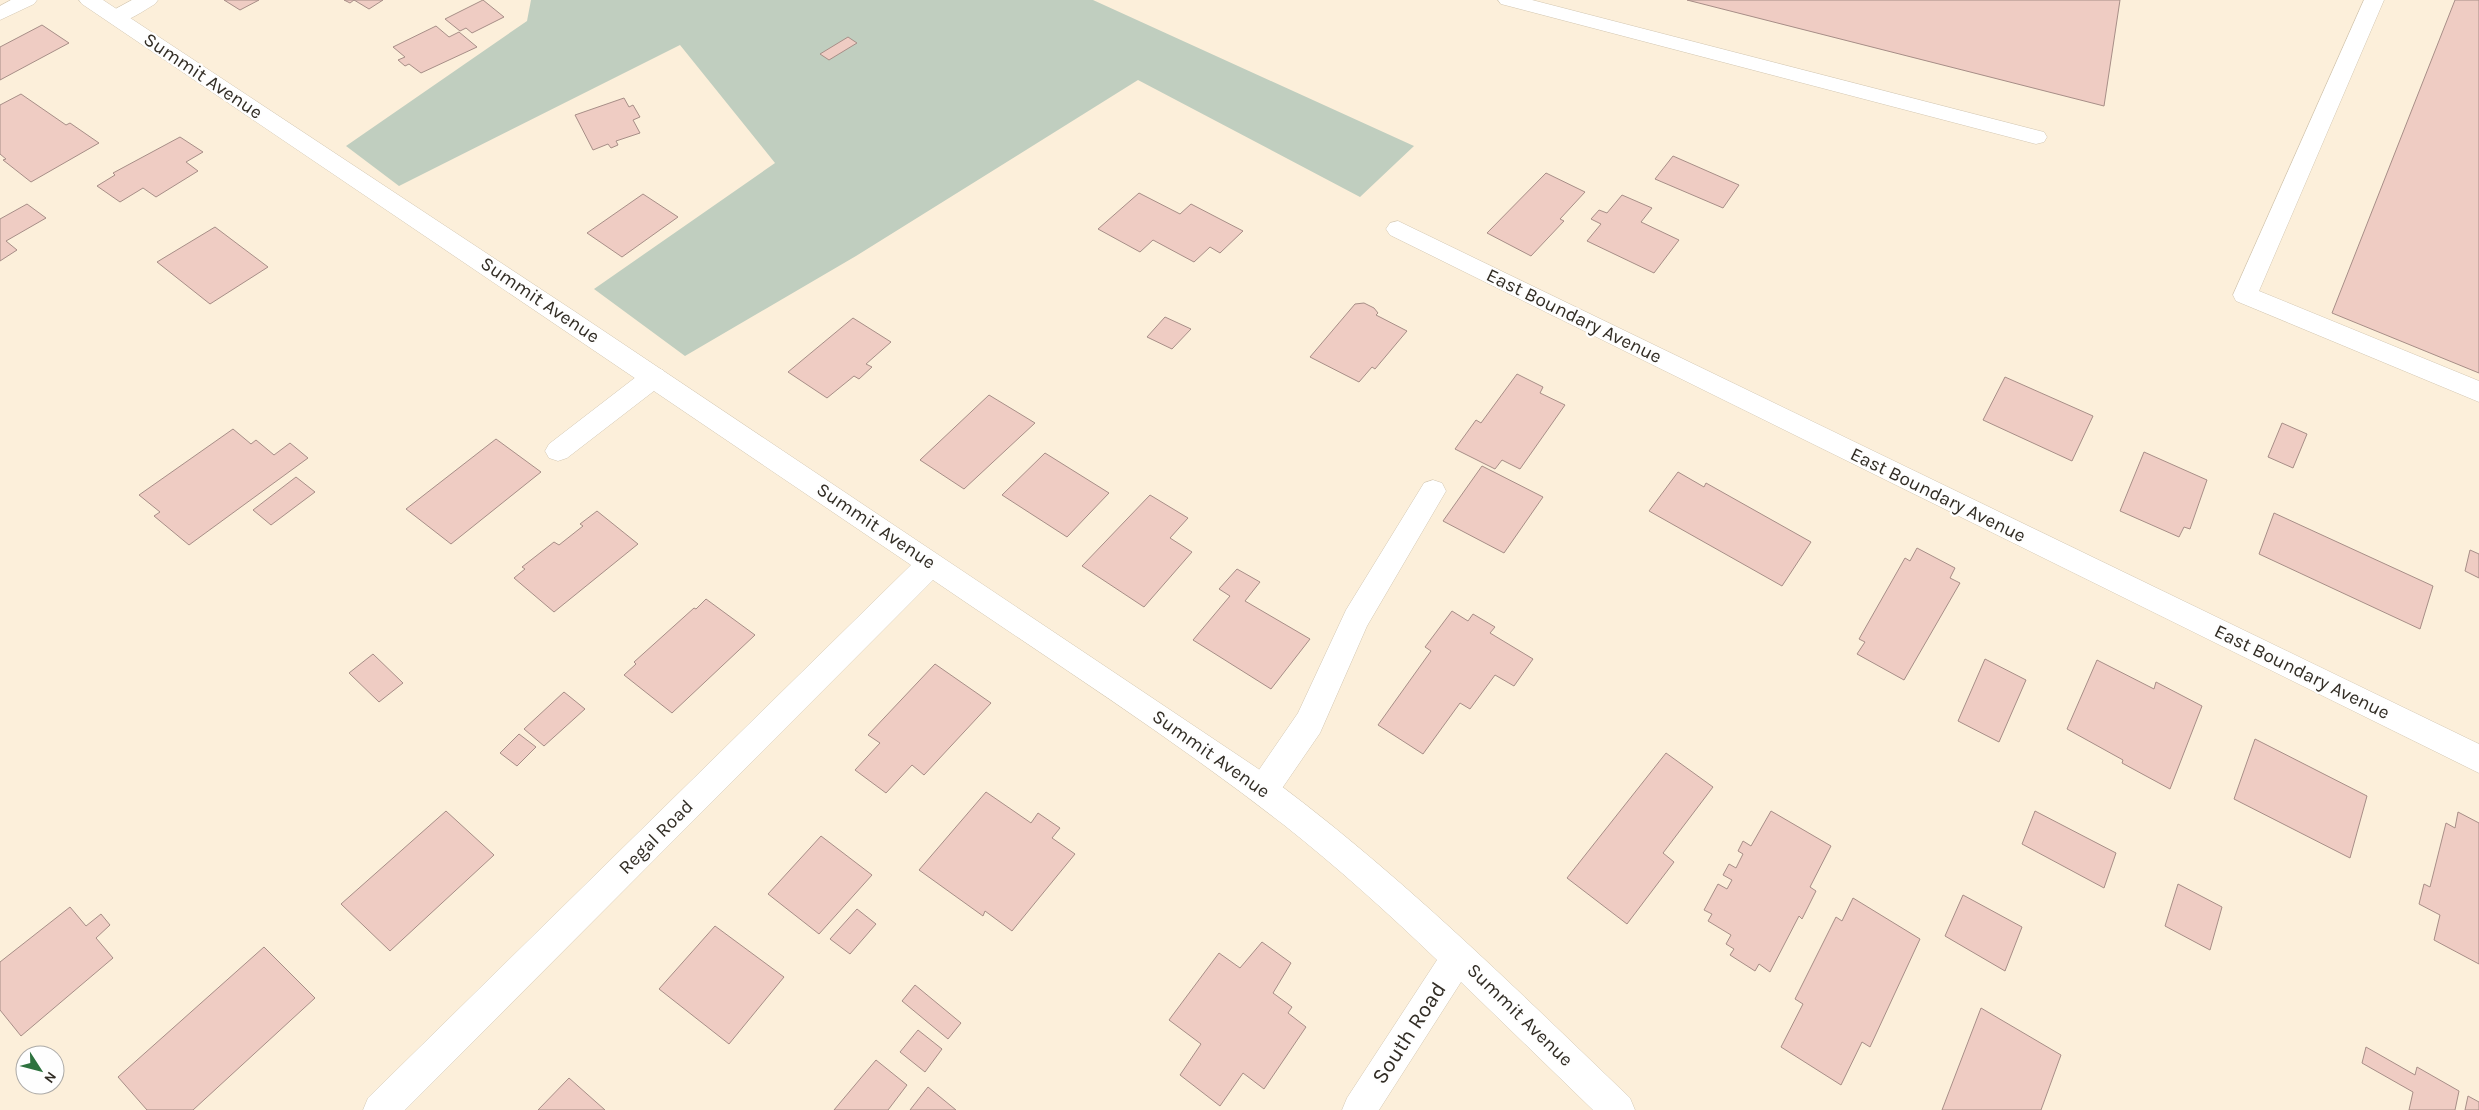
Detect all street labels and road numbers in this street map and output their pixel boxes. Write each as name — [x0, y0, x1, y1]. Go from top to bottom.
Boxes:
street label: Summit Avenue — [139, 28, 267, 124]
street label: Summit Avenue — [476, 252, 604, 348]
street label: East Boundary Avenue — [1483, 264, 1665, 368]
street label: East Boundary Avenue — [1847, 443, 2029, 547]
street label: Summit Avenue — [812, 478, 940, 574]
street label: East Boundary Avenue — [2211, 620, 2393, 724]
street label: Summit Avenue — [1148, 705, 1274, 803]
street label: Regal Road — [614, 795, 698, 879]
street label: Summit Avenue — [1463, 959, 1577, 1071]
street label: South Road — [1366, 977, 1452, 1089]

